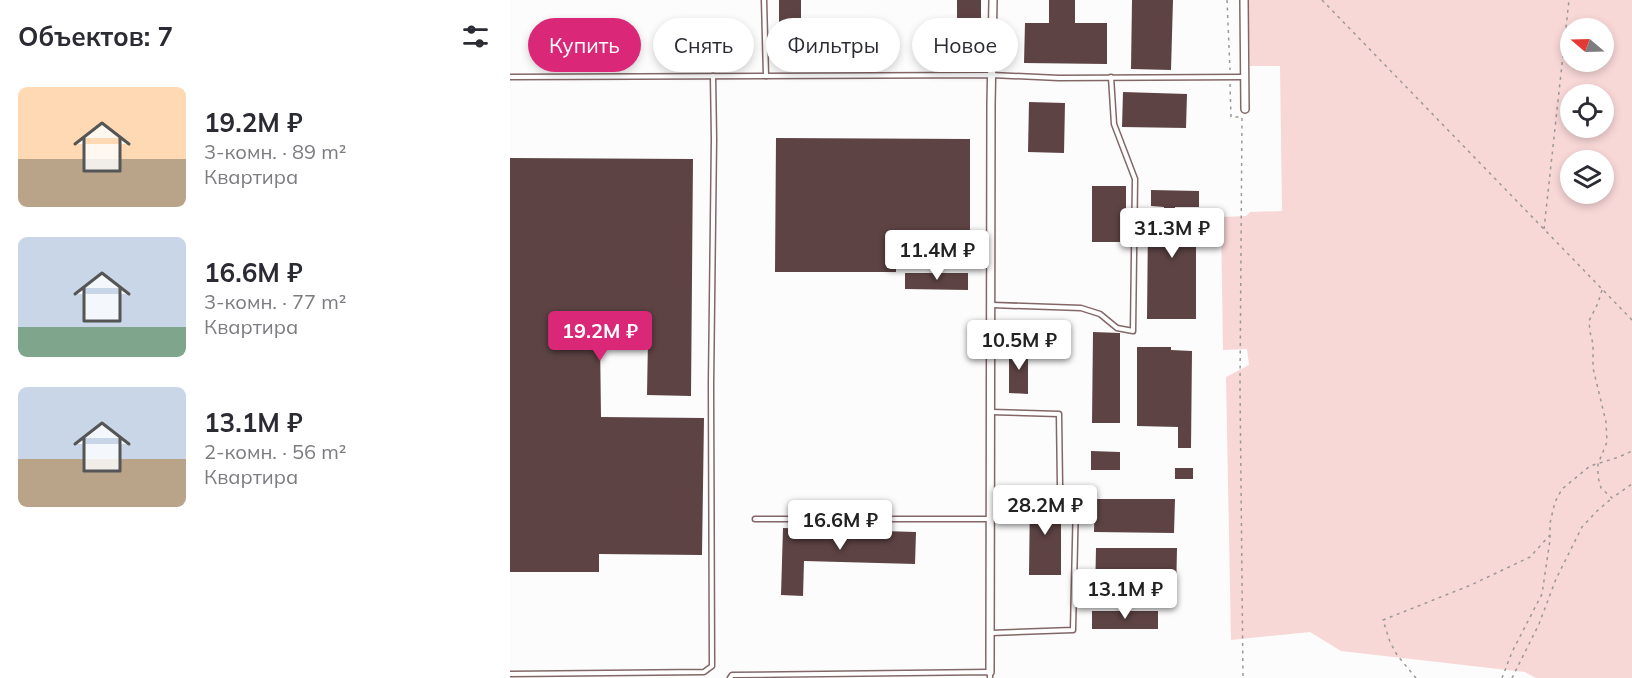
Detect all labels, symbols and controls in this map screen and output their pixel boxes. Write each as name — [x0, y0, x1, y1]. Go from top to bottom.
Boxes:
chip: Купить — [528, 18, 641, 72]
chip: Снять — [653, 18, 754, 72]
chip: Фильтры — [766, 18, 900, 72]
chip: Новое — [912, 18, 1018, 72]
north arrow — [1560, 18, 1614, 72]
map controls — [1560, 18, 1614, 204]
text: Объектов: 7 — [18, 20, 173, 53]
icon: filters — [459, 20, 492, 53]
button: locate — [1560, 84, 1614, 138]
text: 19.2M ₽ — [204, 106, 303, 139]
icon: home — [66, 111, 138, 183]
text: 3-комн. · 89 m² — [204, 139, 346, 164]
button: layers — [1560, 150, 1614, 204]
text: Квартира — [204, 164, 298, 189]
pin: 31.3M ₽ — [1117, 208, 1227, 259]
text: 31.3M ₽ — [1134, 215, 1210, 240]
pin: 11.4M ₽ — [882, 230, 992, 281]
text: 11.4M ₽ — [899, 237, 975, 262]
text: 16.6M ₽ — [204, 256, 303, 289]
icon: home — [66, 261, 138, 333]
text: 3-комн. · 77 m² — [204, 289, 346, 314]
pin: 19.2M ₽ — [545, 311, 655, 362]
text: Квартира — [204, 314, 298, 339]
text: 19.2M ₽ — [562, 318, 638, 343]
pin: 10.5M ₽ — [964, 320, 1074, 371]
text: 10.5M ₽ — [981, 327, 1057, 352]
text: 13.1M ₽ — [204, 406, 303, 439]
icon: home — [66, 411, 138, 483]
text: 2-комн. · 56 m² — [204, 439, 346, 464]
text: Квартира — [204, 464, 298, 489]
pin: 28.2M ₽ — [990, 485, 1100, 536]
text: 28.2M ₽ — [1007, 492, 1083, 517]
pin: 16.6M ₽ — [785, 500, 895, 551]
text: 16.6M ₽ — [802, 507, 878, 532]
pin: 13.1M ₽ — [1070, 569, 1180, 620]
text: 13.1M ₽ — [1087, 576, 1163, 601]

